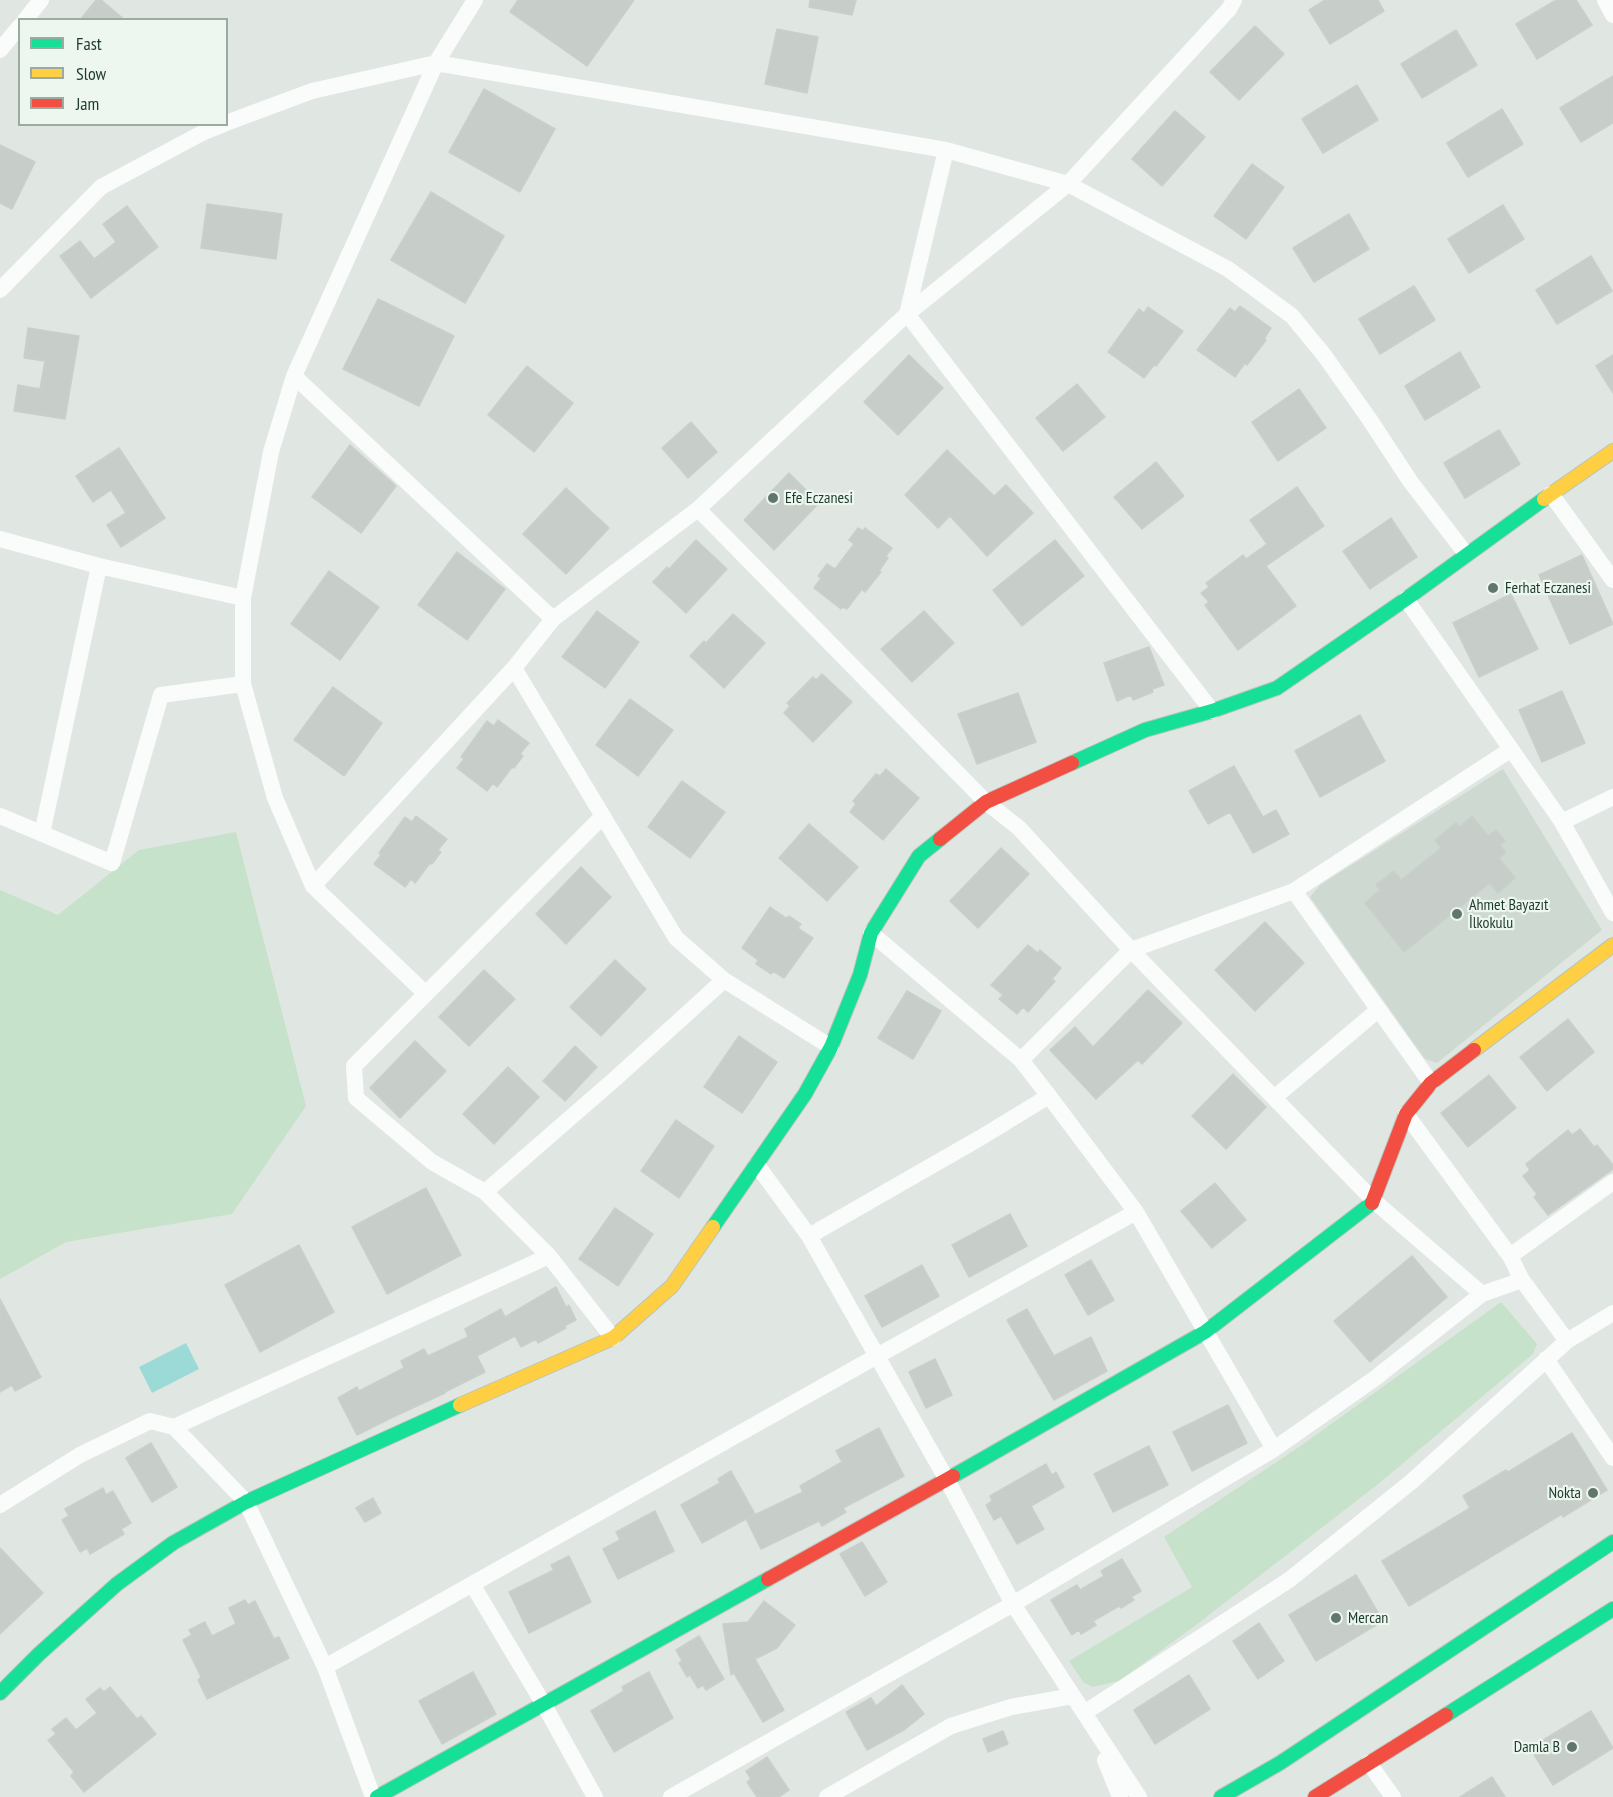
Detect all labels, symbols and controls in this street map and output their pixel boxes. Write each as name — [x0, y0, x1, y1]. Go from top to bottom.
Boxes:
legend — [18, 18, 228, 126]
text: Fast — [76, 32, 102, 55]
text: Slow — [76, 62, 106, 85]
text: Jam — [76, 92, 99, 115]
place label: Efe Eczanesi — [785, 488, 853, 508]
marker: Efe Eczanesi — [766, 491, 780, 505]
place label: Ferhat Eczanesi — [1505, 578, 1591, 598]
marker: Ferhat Eczanesi — [1486, 581, 1500, 595]
place label: Ahmet Bayazıt İlkokulu — [1469, 895, 1548, 933]
marker: Ahmet Bayazıt İlkokulu — [1450, 907, 1464, 921]
place label: Nokta — [1548, 1483, 1581, 1503]
marker: Nokta — [1586, 1486, 1600, 1500]
place label: Mercan — [1348, 1608, 1388, 1628]
marker: Mercan — [1329, 1611, 1343, 1625]
place label: Damla B — [1514, 1737, 1560, 1757]
marker: Damla B — [1565, 1740, 1579, 1754]

